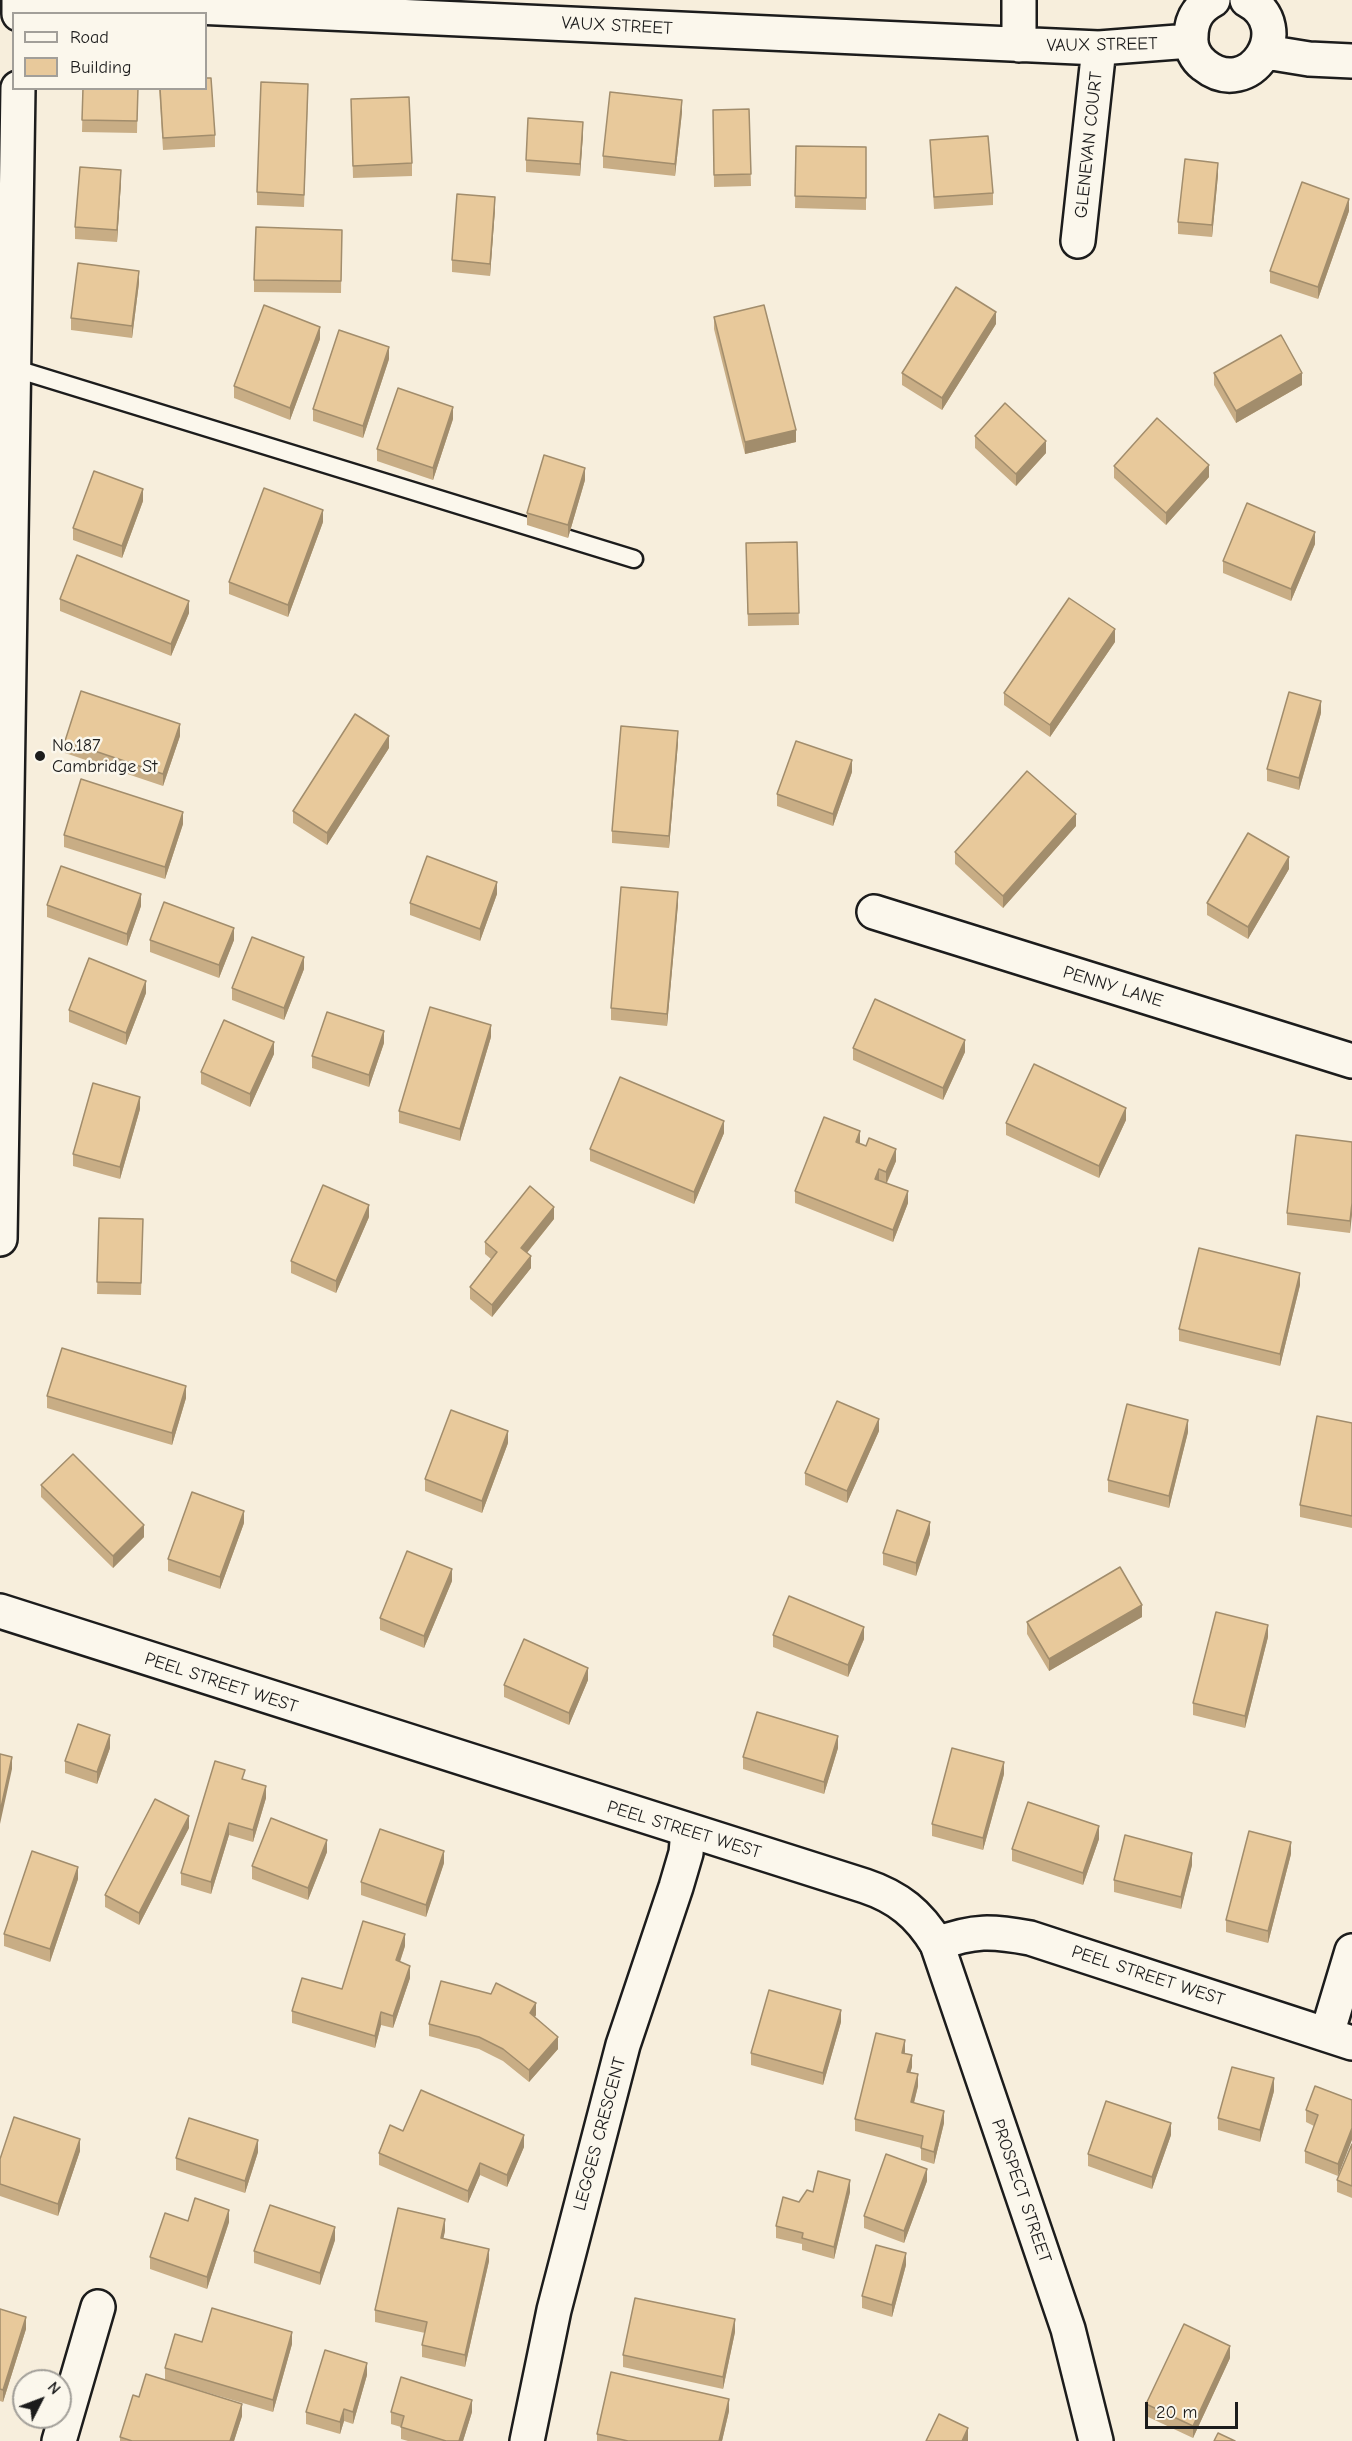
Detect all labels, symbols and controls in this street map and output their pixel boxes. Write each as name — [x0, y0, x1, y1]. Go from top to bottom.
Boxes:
legend — [12, 12, 207, 90]
street label: VAUX STREET — [561, 12, 673, 40]
text: Road — [70, 27, 109, 48]
street label: VAUX STREET — [1046, 33, 1158, 57]
text: Building — [70, 57, 132, 78]
street label: GLENEVAN COURT — [1071, 71, 1107, 219]
place label: No.187 Cambridge St — [52, 735, 157, 777]
marker: No.187 Cambridge St — [33, 749, 47, 763]
street label: PENNY LANE — [1060, 962, 1166, 1012]
street label: PEEL STREET WEST — [142, 1648, 300, 1718]
street label: PEEL STREET WEST — [604, 1796, 764, 1864]
street label: PEEL STREET WEST — [1069, 1941, 1227, 2011]
street label: LEGGES CRESCENT — [569, 2055, 631, 2213]
street label: PROSPECT STREET — [986, 2116, 1056, 2266]
north arrow — [12, 2369, 72, 2429]
text: N — [44, 2378, 64, 2398]
scale bar — [1148, 2390, 1241, 2428]
text: 20 m — [1156, 2402, 1197, 2423]

